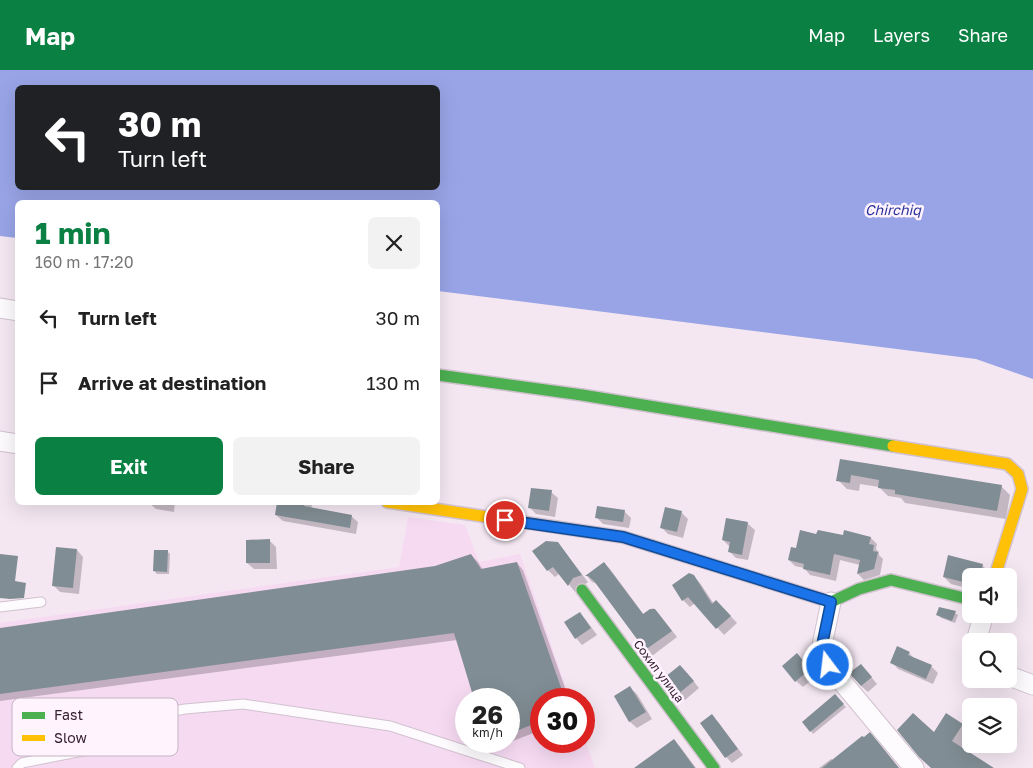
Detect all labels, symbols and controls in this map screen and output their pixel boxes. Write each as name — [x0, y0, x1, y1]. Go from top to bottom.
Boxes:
text: Map — [25, 21, 75, 50]
text: Map — [808, 24, 845, 46]
text: Layers — [873, 24, 930, 46]
text: Share — [958, 24, 1008, 46]
text: 30 m — [118, 103, 201, 145]
icon: left — [35, 105, 100, 170]
text: Turn left — [118, 145, 207, 172]
water label: Chirchiq — [865, 201, 922, 218]
text: 1 min — [35, 215, 111, 251]
button: close — [368, 217, 420, 269]
text: 160 m · 17:20 — [35, 252, 134, 272]
icon: left — [35, 304, 63, 332]
text: Turn left — [78, 306, 157, 329]
text: 30 m — [376, 306, 420, 329]
icon: arrive — [35, 369, 63, 397]
text: Arrive at destination — [78, 371, 266, 394]
text: 130 m — [366, 371, 420, 394]
button: Exit — [35, 437, 223, 495]
button: Share — [233, 437, 420, 495]
pin — [484, 499, 526, 541]
icon: arrive — [491, 506, 519, 534]
map controls — [962, 568, 1017, 753]
button: sound — [962, 568, 1017, 623]
button: search — [962, 633, 1017, 688]
street label: Сохил улица — [631, 637, 687, 705]
position arrow — [801, 638, 853, 690]
speed limit sign: 30 — [530, 688, 595, 753]
legend — [12, 698, 178, 756]
button: layers — [962, 698, 1017, 753]
text: 26 — [472, 699, 503, 730]
text: Fast — [54, 706, 83, 723]
text: km/h — [472, 725, 503, 740]
text: Slow — [54, 729, 87, 746]

